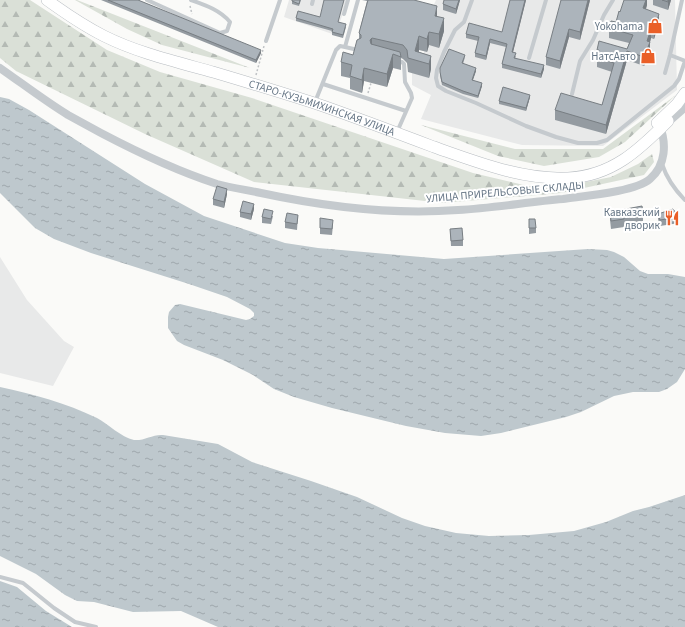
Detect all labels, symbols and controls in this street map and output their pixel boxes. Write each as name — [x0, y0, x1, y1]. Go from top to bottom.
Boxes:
shop icon: Yokohama — [646, 17, 664, 35]
place label: Yokohama — [594, 19, 643, 34]
shop icon: НатсАвто — [639, 47, 657, 65]
place label: НатсАвто — [591, 49, 636, 64]
street label: СТАРО-КУЗЬМИХИНСКАЯ УЛИЦА — [247, 76, 397, 139]
street label: УЛИЦА ПРИРЕЛЬСОВЫЕ СКЛАДЫ — [425, 178, 585, 206]
place label: Кавказский дворик — [604, 205, 661, 233]
restaurant icon: Кавказский дворик — [663, 209, 681, 227]

